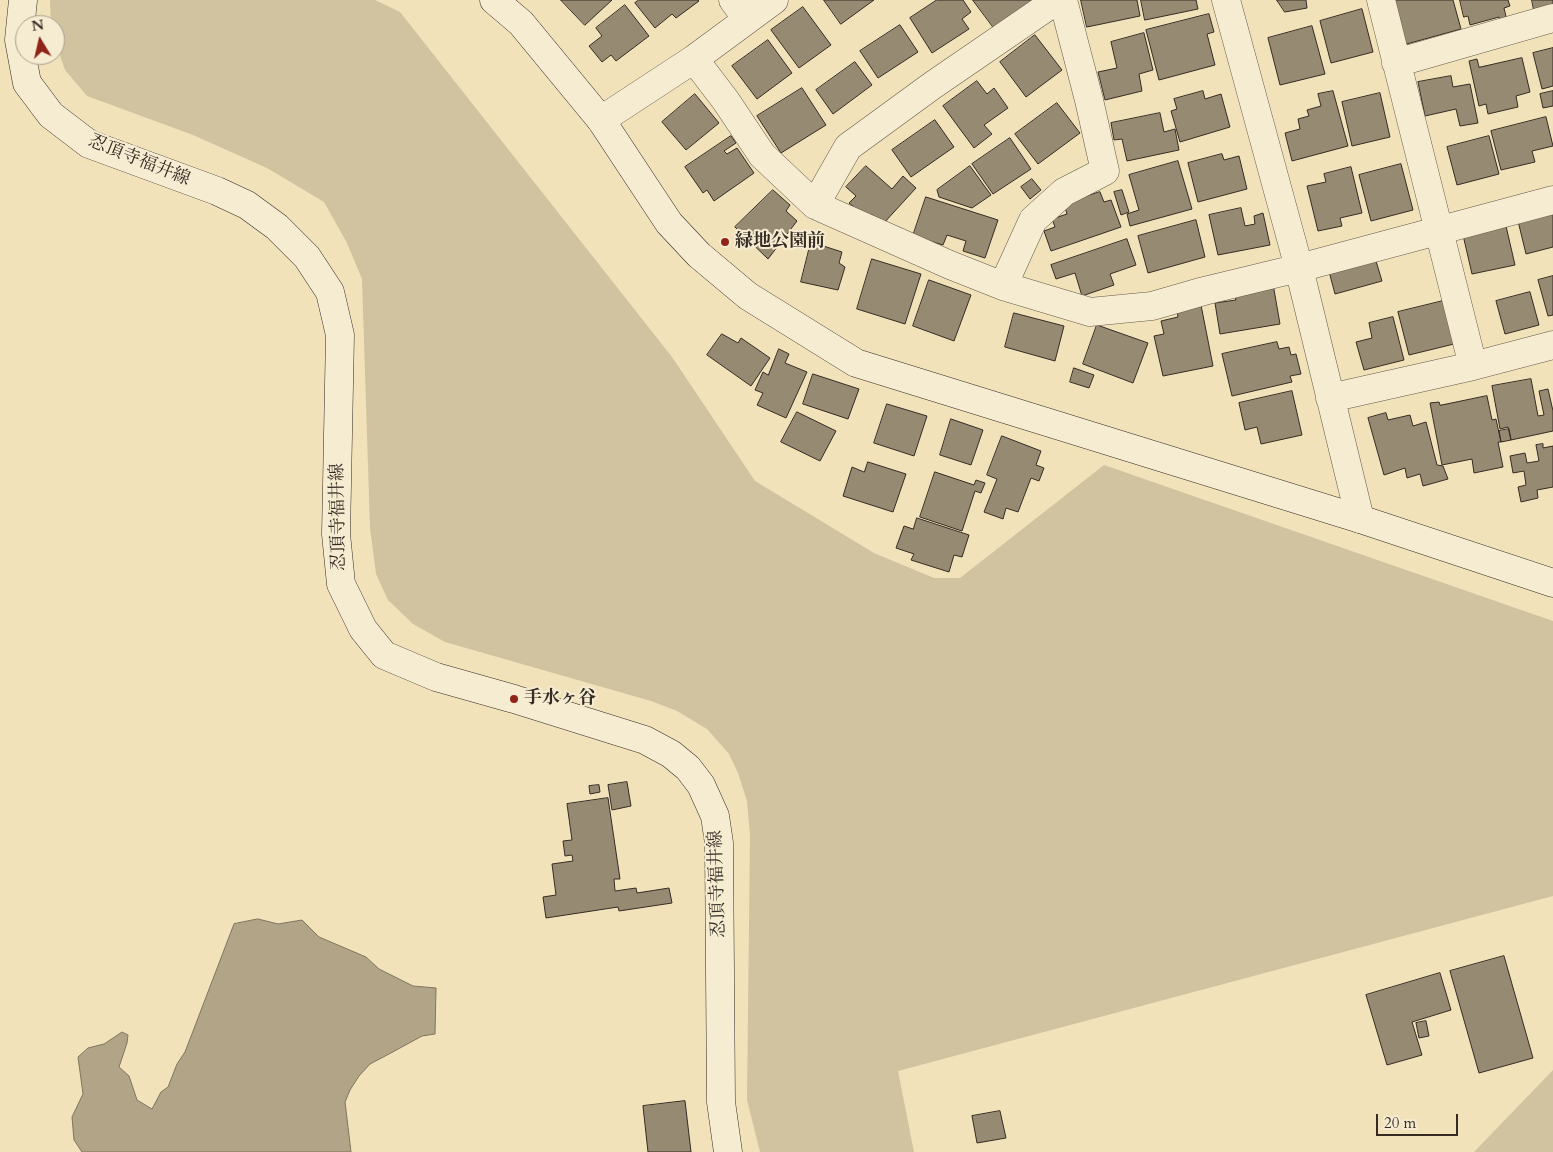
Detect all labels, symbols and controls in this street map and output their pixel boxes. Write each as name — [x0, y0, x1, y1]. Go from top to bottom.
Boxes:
north arrow — [15, 15, 65, 65]
text: N — [30, 15, 45, 36]
street label: 忍頂寺福井線 — [85, 131, 193, 191]
place label: 緑地公園前 — [735, 231, 825, 253]
marker: 緑地公園前 — [719, 236, 731, 248]
street label: 忍頂寺福井線 — [327, 463, 351, 571]
place label: 手水ヶ谷 — [524, 688, 596, 710]
marker: 手水ヶ谷 — [508, 693, 520, 705]
street label: 忍頂寺福井線 — [705, 830, 731, 938]
scale bar — [1378, 1104, 1460, 1136]
text: 20 m — [1384, 1113, 1416, 1133]

